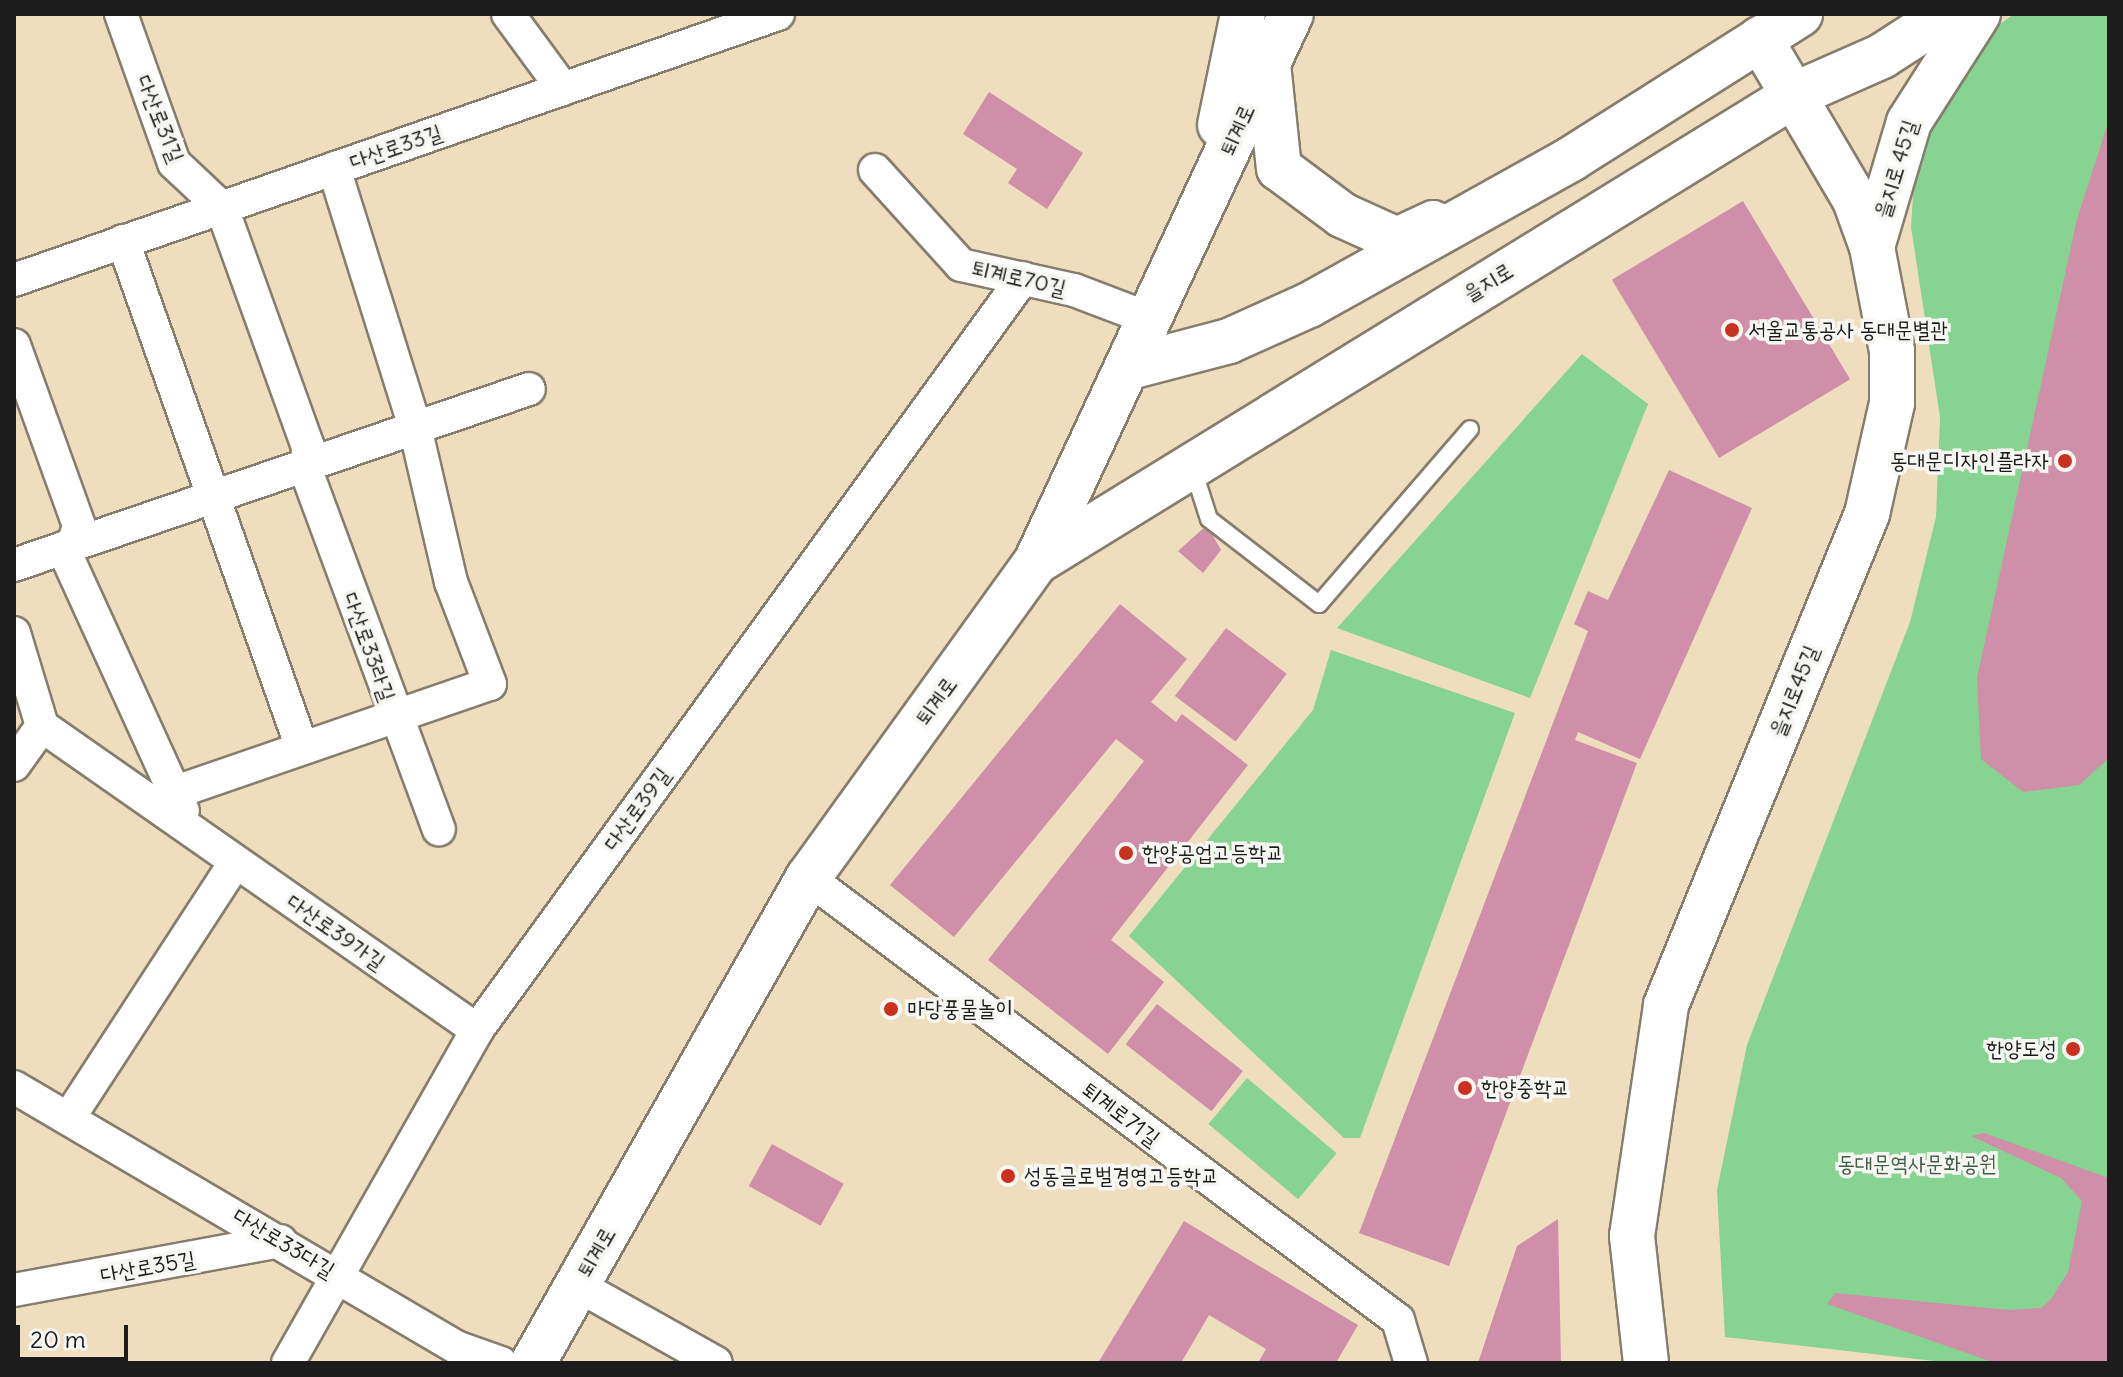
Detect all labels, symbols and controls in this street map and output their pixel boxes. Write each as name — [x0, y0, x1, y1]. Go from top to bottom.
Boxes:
street label: 다산로31길 — [131, 71, 189, 167]
street label: 퇴계로 — [1214, 100, 1260, 160]
street label: 을지로 45길 — [1869, 117, 1923, 221]
street label: 다산로33길 — [346, 119, 446, 175]
street label: 퇴계로70길 — [969, 254, 1069, 302]
street label: 을지로 — [1458, 257, 1518, 307]
place label: 서울교통공사 동대문별관 — [1748, 317, 1948, 343]
marker: 서울교통공사 동대문별관 — [1723, 321, 1741, 339]
place label: 동대문디자인플라자 — [1890, 448, 2049, 474]
marker: 동대문디자인플라자 — [2056, 452, 2074, 470]
street label: 다산로33라길 — [337, 589, 401, 705]
street label: 을지로45길 — [1764, 641, 1824, 741]
street label: 퇴계로 — [910, 672, 962, 730]
street label: 다산로39길 — [598, 762, 676, 856]
place label: 한양공업고등학교 — [1142, 840, 1284, 866]
marker: 한양공업고등학교 — [1117, 844, 1135, 862]
street label: 다산로39가길 — [282, 889, 390, 975]
place label: 마당풍물놀이 — [907, 996, 1013, 1022]
marker: 마당풍물놀이 — [882, 1000, 900, 1018]
place label: 한양도성 — [1986, 1036, 2057, 1062]
marker: 한양도성 — [2064, 1040, 2082, 1058]
place label: 한양중학교 — [1481, 1075, 1570, 1101]
street label: 퇴계로71길 — [1077, 1076, 1165, 1152]
marker: 한양중학교 — [1456, 1079, 1474, 1097]
park label: 동대문역사문화공원 — [1837, 1151, 1997, 1177]
place label: 성동글로벌경영고등학교 — [1024, 1163, 1219, 1189]
marker: 성동글로벌경영고등학교 — [999, 1167, 1017, 1185]
street label: 다산로33다길 — [229, 1202, 339, 1284]
street label: 퇴계로 — [571, 1222, 621, 1282]
street label: 다산로35길 — [98, 1246, 198, 1288]
scale bar — [20, 1309, 132, 1359]
text: 20 m — [30, 1324, 86, 1354]

